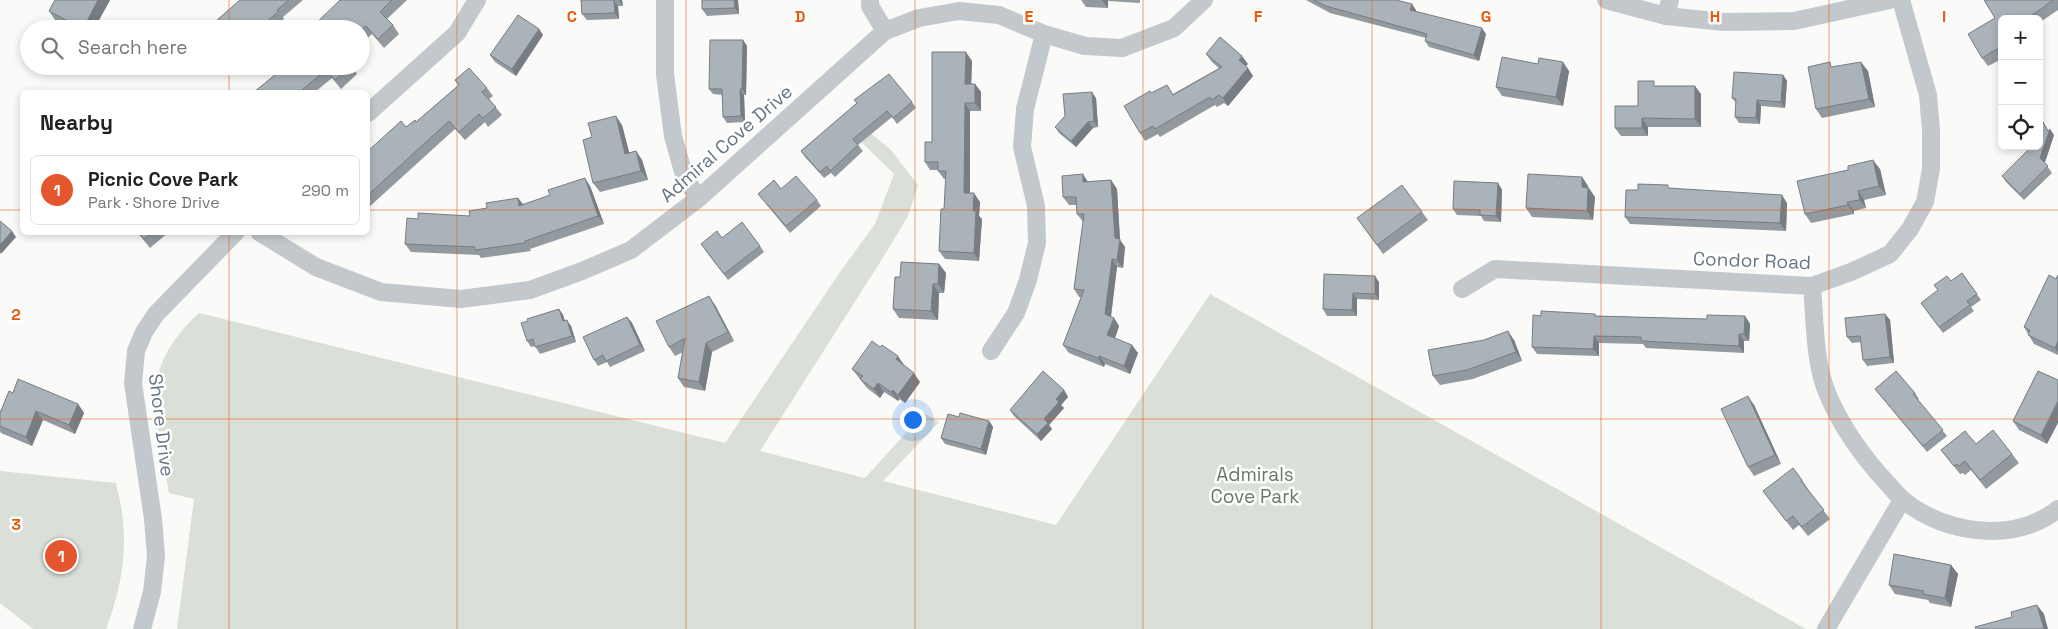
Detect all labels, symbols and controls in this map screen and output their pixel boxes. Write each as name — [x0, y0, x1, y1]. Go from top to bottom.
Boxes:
text: C — [567, 6, 577, 27]
text: D — [795, 6, 805, 27]
text: E — [1025, 6, 1034, 27]
text: F — [1254, 6, 1263, 27]
text: G — [1481, 6, 1491, 27]
text: H — [1710, 6, 1720, 27]
text: I — [1942, 6, 1946, 27]
map controls — [1998, 15, 2043, 150]
button: + — [1998, 15, 2043, 60]
search box — [20, 20, 370, 75]
icon: search — [38, 34, 66, 62]
text: Search here — [78, 35, 188, 60]
button: − — [1998, 60, 2043, 105]
street label: Admiral Cove Drive — [655, 79, 798, 208]
button: locate — [1998, 105, 2043, 150]
text: Nearby — [40, 109, 113, 136]
text: Picnic Cove Park — [88, 167, 238, 192]
text: 1 — [53, 180, 61, 201]
text: 290 m — [301, 180, 349, 201]
text: Park · Shore Drive — [88, 192, 220, 213]
street label: Condor Road — [1692, 246, 1812, 275]
text: 2 — [11, 304, 21, 325]
street label: Shore Drive — [143, 372, 180, 478]
your location — [900, 407, 926, 433]
park label: Admirals Cove Park — [1210, 462, 1300, 509]
text: 3 — [11, 514, 21, 535]
pin: 1 — [45, 537, 77, 575]

